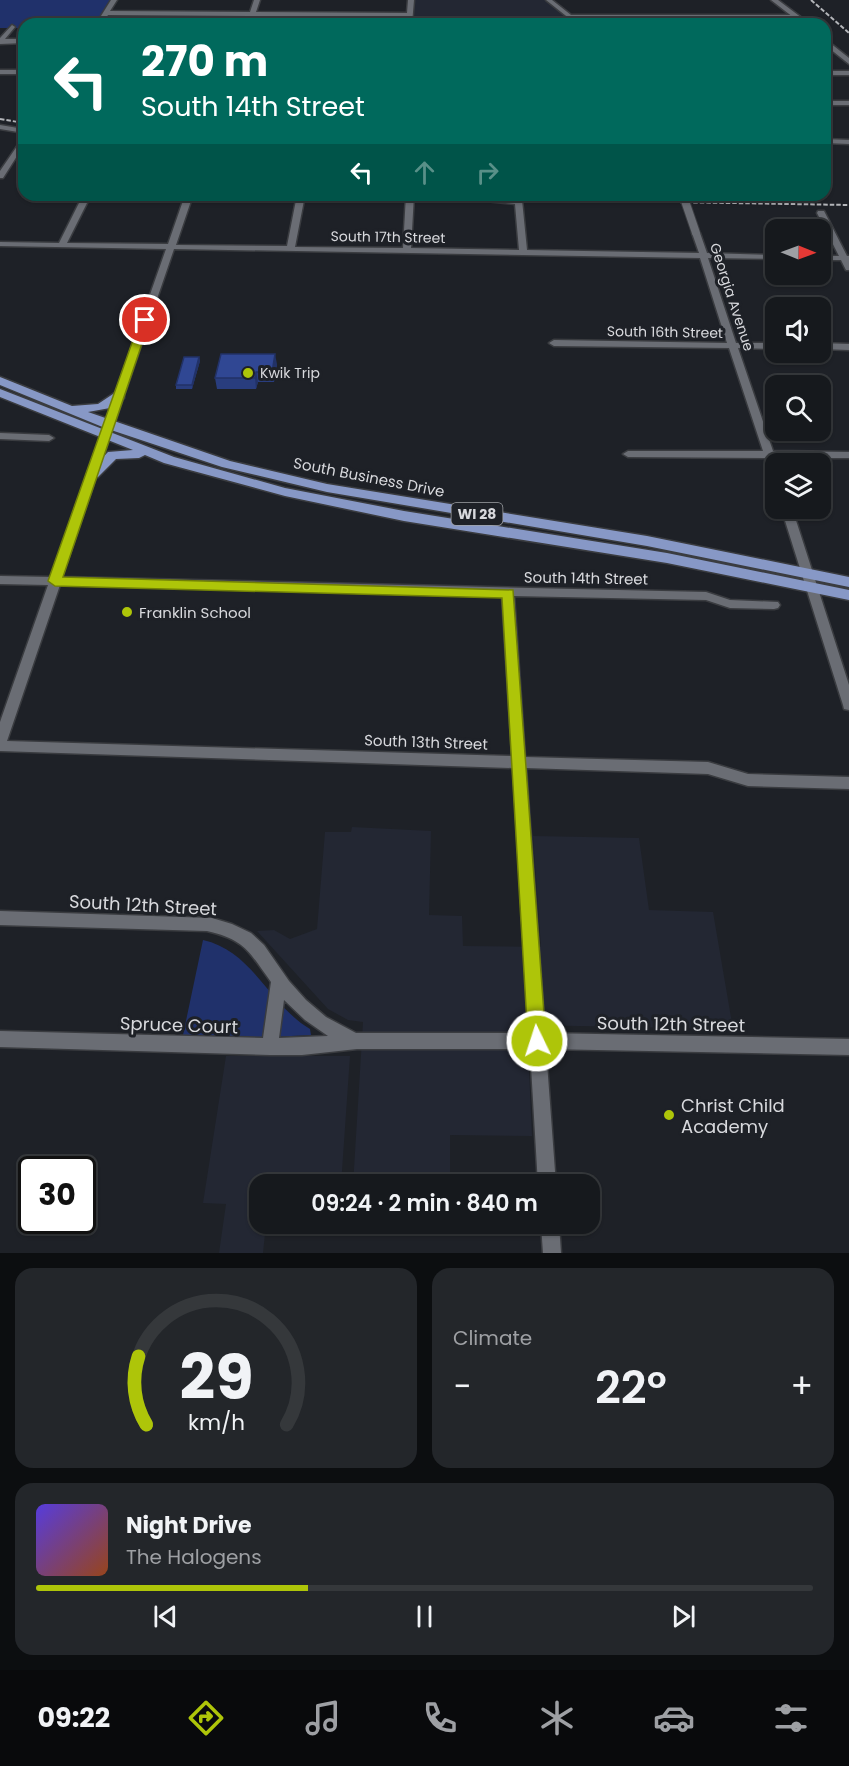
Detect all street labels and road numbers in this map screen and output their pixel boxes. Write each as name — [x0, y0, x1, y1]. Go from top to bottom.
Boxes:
street label: South 17th Street — [330, 226, 446, 248]
street label: Georgia Avenue — [705, 240, 759, 354]
street label: South 16th Street — [607, 321, 723, 343]
street label: South Business Drive — [292, 452, 446, 502]
road number: WI 28 — [452, 503, 502, 525]
street label: South 14th Street — [524, 566, 648, 590]
street label: South 13th Street — [364, 729, 488, 755]
street label: South 12th Street — [68, 889, 218, 921]
street label: Spruce Court — [120, 1010, 238, 1040]
street label: South 12th Street — [597, 1010, 745, 1038]

